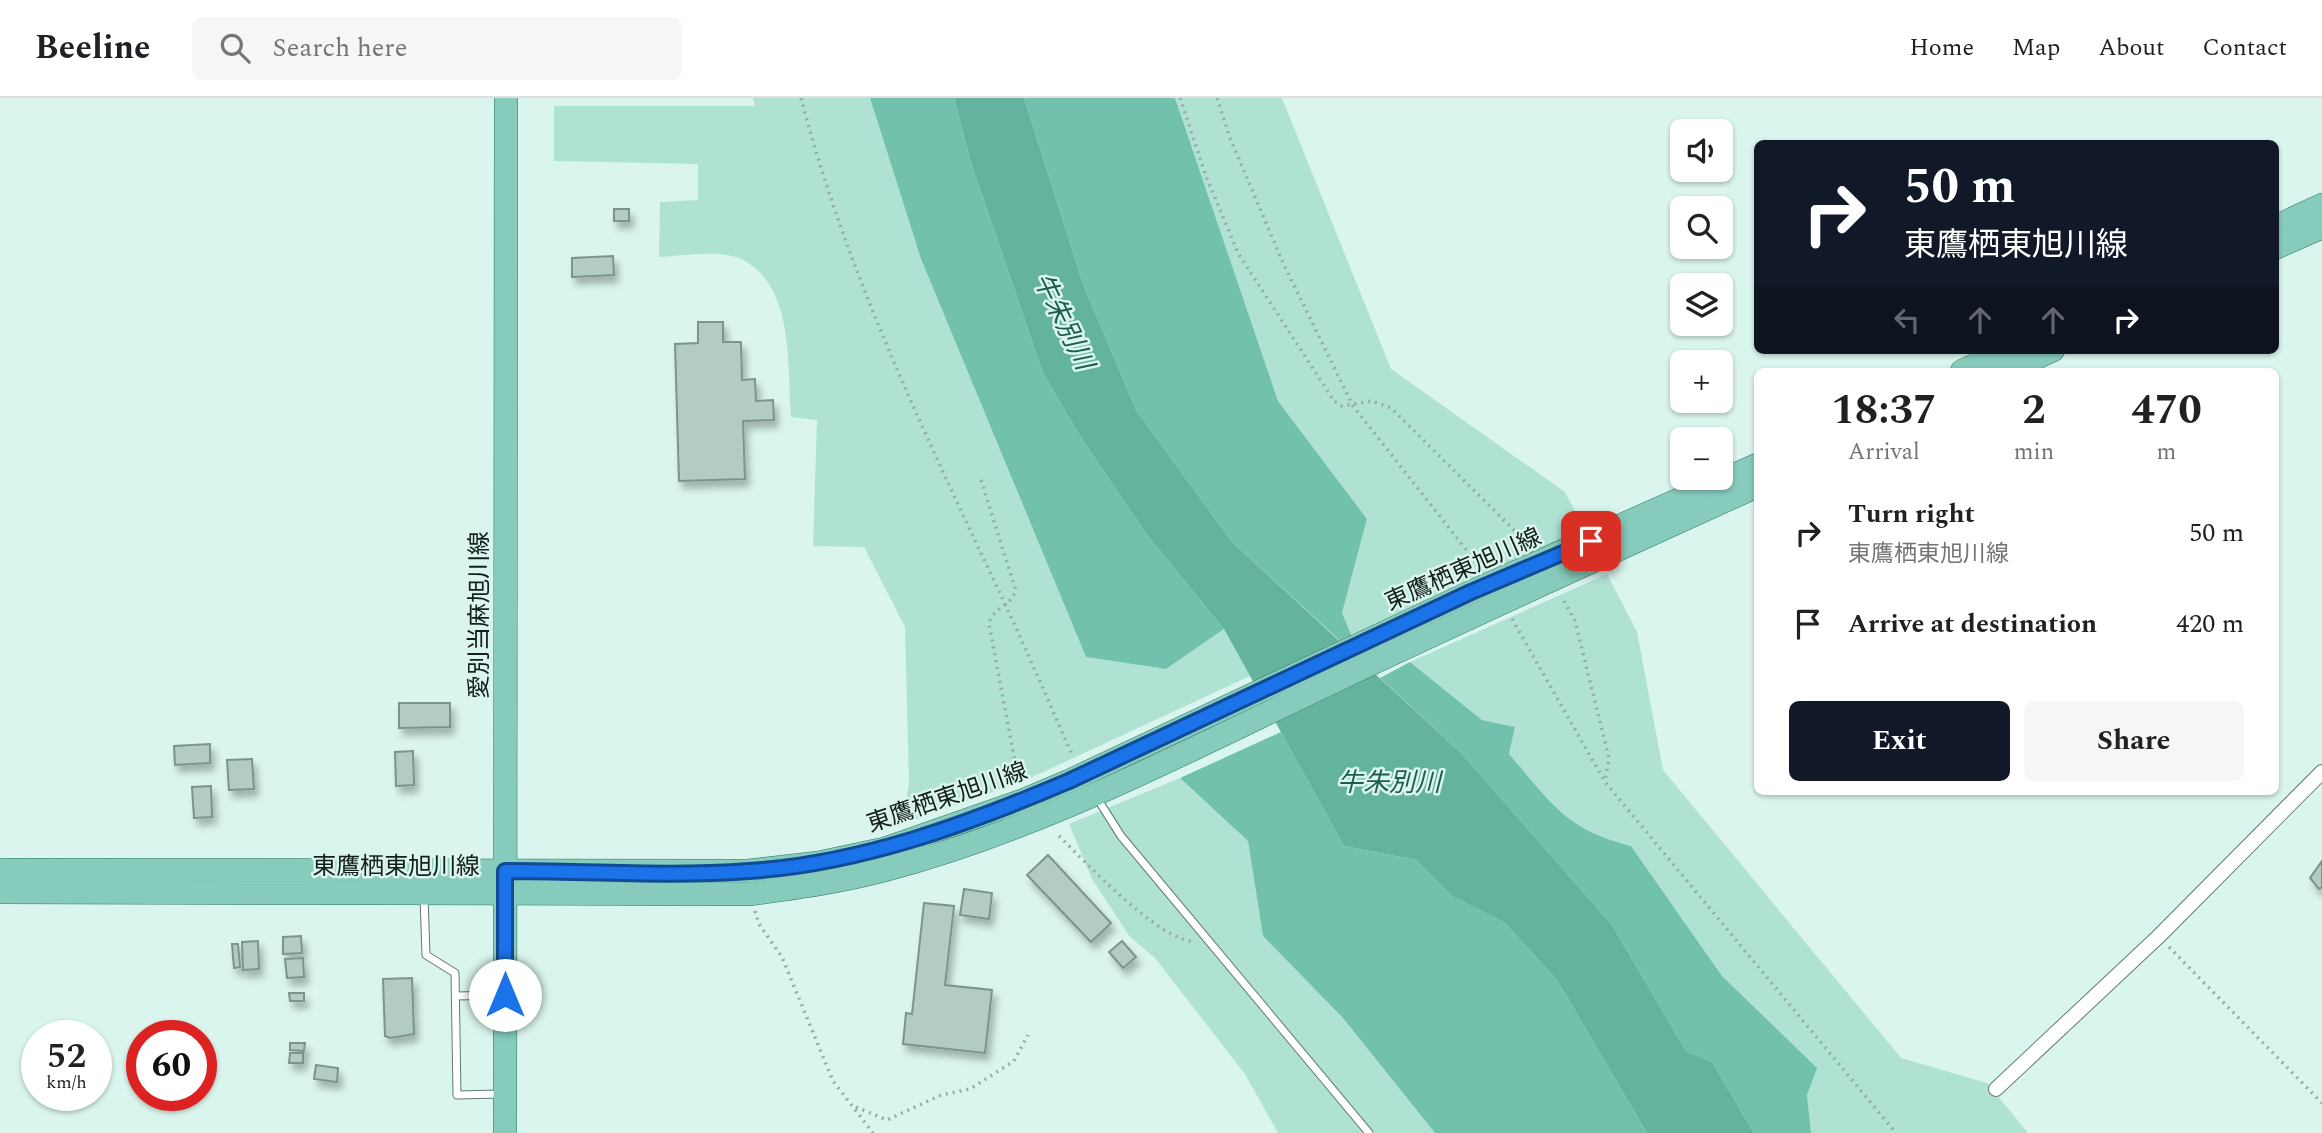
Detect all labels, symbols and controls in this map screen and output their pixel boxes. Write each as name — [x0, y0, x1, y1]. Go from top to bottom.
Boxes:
search box — [192, 17, 682, 80]
text: Beeline — [35, 23, 150, 73]
text: Search here — [272, 28, 407, 68]
icon: search — [216, 29, 254, 67]
text: Home — [1909, 30, 1974, 66]
text: Map — [2012, 30, 2060, 66]
text: About — [2098, 30, 2164, 66]
text: Contact — [2202, 30, 2287, 66]
map controls — [1670, 119, 1733, 490]
button: sound — [1670, 119, 1733, 182]
text: 50 m — [1904, 150, 2015, 225]
icon: right — [1789, 168, 1880, 259]
button: search — [1670, 196, 1733, 259]
text: 東鷹栖東旭川線 — [1904, 221, 2128, 270]
water label: 牛朱別川 — [1022, 266, 1105, 380]
button: layers — [1670, 273, 1733, 336]
icon: left — [1888, 301, 1926, 339]
icon: ahead — [1961, 301, 1999, 339]
icon: ahead — [2034, 301, 2072, 339]
icon: right — [2107, 301, 2145, 339]
button: + — [1670, 350, 1733, 413]
text: 18:37 — [1831, 379, 1937, 442]
text: 2 — [2022, 379, 2046, 442]
text: 470 — [2131, 379, 2202, 442]
button: − — [1670, 427, 1733, 490]
text: Arrival — [1848, 435, 1920, 470]
text: min — [2014, 435, 2054, 470]
text: m — [2157, 435, 2176, 470]
text: Turn right — [1848, 494, 1975, 534]
pin — [1561, 511, 1621, 571]
text: 50 m — [2189, 513, 2244, 553]
icon: right — [1789, 514, 1827, 552]
street label: 東鷹栖東旭川線 — [1379, 519, 1547, 621]
icon: arrive — [1572, 522, 1610, 560]
street label: 愛別当麻旭川線 — [462, 531, 498, 699]
text: 東鷹栖東旭川線 — [1848, 537, 2009, 572]
text: Arrive at destination — [1848, 604, 2097, 644]
text: 420 m — [2176, 604, 2244, 644]
icon: arrive — [1789, 605, 1827, 643]
button: Exit — [1789, 701, 2010, 781]
button: Share — [2024, 701, 2244, 781]
street label: 東鷹栖東旭川線 — [862, 754, 1033, 842]
water label: 牛朱別川 — [1337, 763, 1444, 803]
street label: 東鷹栖東旭川線 — [312, 849, 480, 885]
position arrow — [468, 958, 542, 1032]
speed limit sign: 60 — [126, 1020, 217, 1111]
text: 52 — [47, 1030, 86, 1083]
text: km/h — [46, 1069, 87, 1096]

